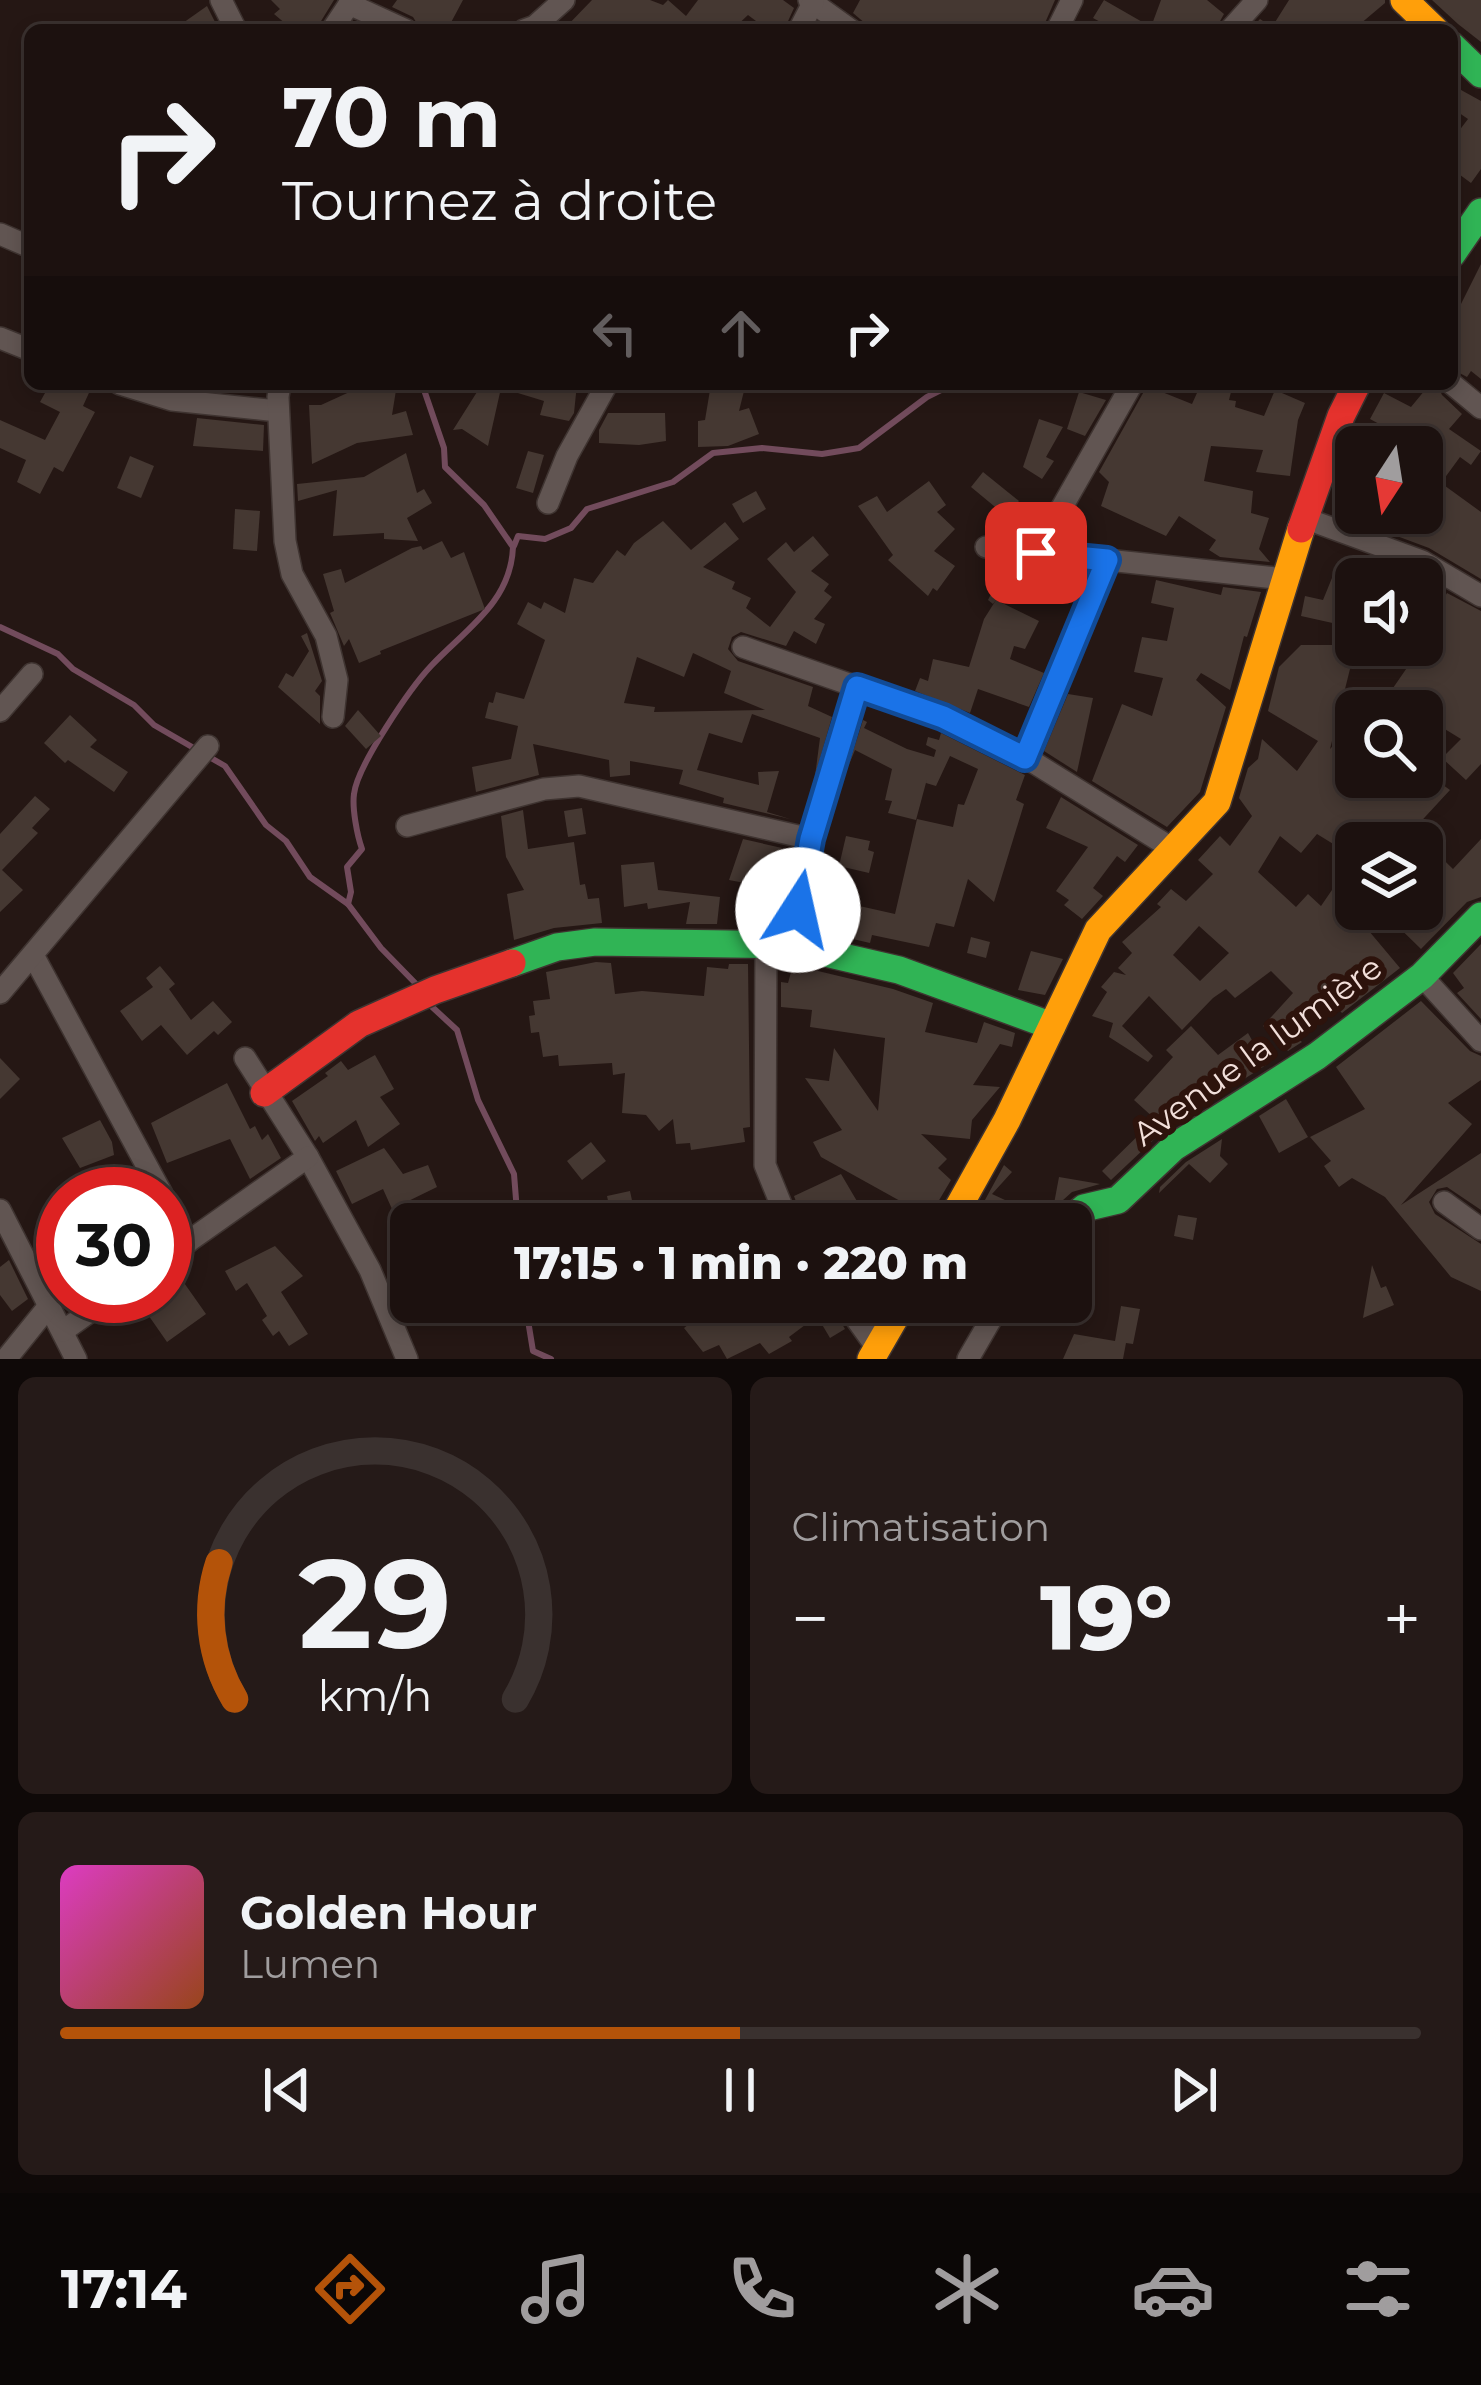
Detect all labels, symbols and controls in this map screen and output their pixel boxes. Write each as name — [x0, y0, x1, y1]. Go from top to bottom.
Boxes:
text: 70 m — [282, 66, 501, 168]
icon: right — [84, 72, 240, 228]
text: Tournez à droite — [282, 168, 717, 234]
icon: left — [582, 300, 648, 366]
icon: ahead — [708, 300, 774, 366]
icon: right — [834, 300, 900, 366]
north arrow — [1335, 426, 1443, 534]
map controls — [1335, 426, 1443, 930]
pin — [985, 502, 1087, 604]
icon: arrive — [1003, 520, 1069, 586]
button: sound — [1335, 558, 1443, 666]
button: search — [1335, 690, 1443, 798]
button: layers — [1335, 822, 1443, 930]
position arrow — [735, 847, 861, 973]
street label: Avenue la lumière — [1125, 946, 1389, 1154]
speed limit sign: 30 — [36, 1167, 192, 1323]
text: 17:15 · 1 min · 220 m — [514, 1235, 968, 1290]
text: Climatisation — [792, 1503, 1050, 1551]
text: 29 — [298, 1527, 451, 1679]
text: 19° — [1040, 1563, 1172, 1673]
text: − — [792, 1578, 829, 1659]
text: + — [1383, 1578, 1421, 1659]
text: km/h — [318, 1668, 432, 1721]
text: Golden Hour — [240, 1885, 537, 1940]
text: Lumen — [240, 1940, 380, 1988]
icon: previous — [254, 2057, 320, 2123]
icon: pause — [707, 2057, 773, 2123]
icon: next — [1161, 2057, 1227, 2123]
icon: directions — [308, 2247, 392, 2331]
icon: music — [514, 2247, 598, 2331]
icon: phone — [720, 2247, 804, 2331]
icon: climate — [925, 2247, 1009, 2331]
icon: car — [1131, 2247, 1215, 2331]
icon: filters — [1336, 2247, 1420, 2331]
text: 17:14 — [61, 2256, 187, 2322]

